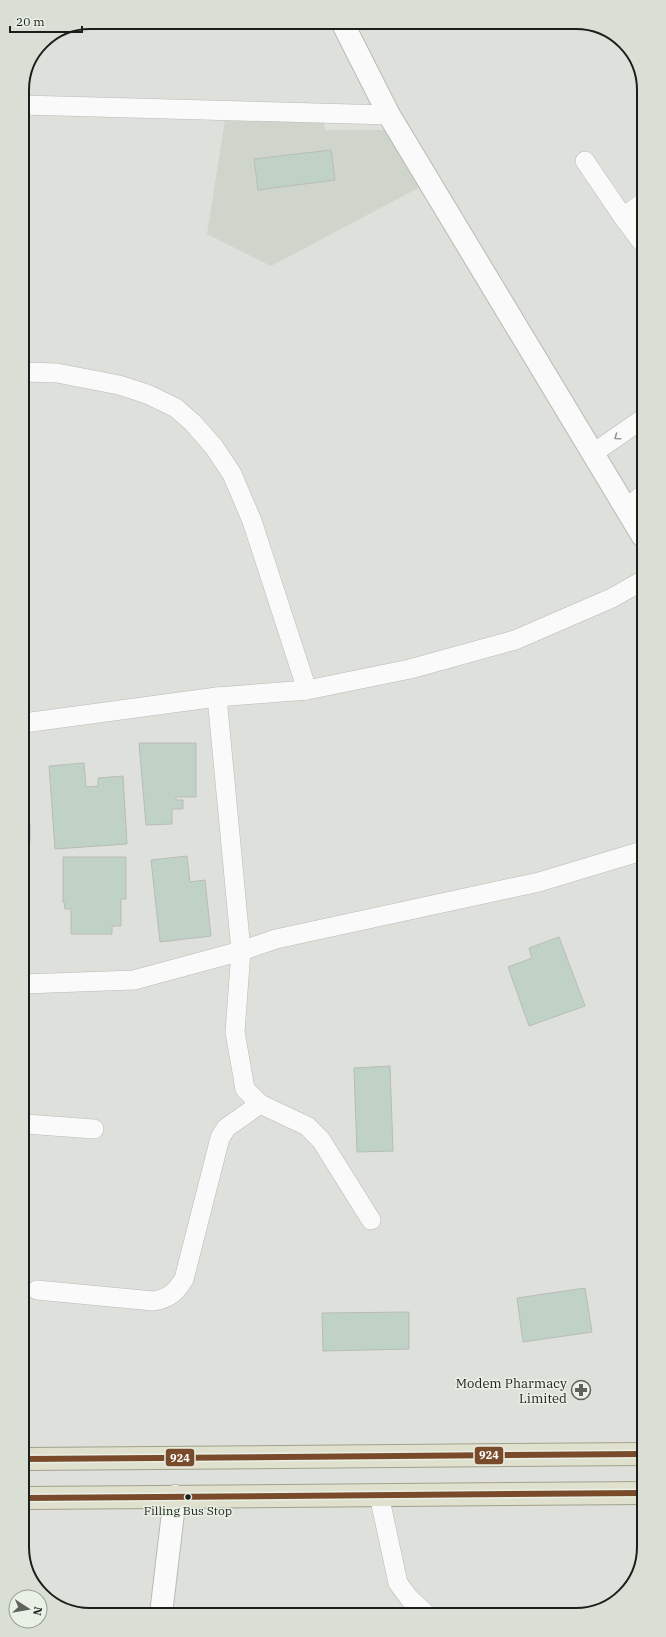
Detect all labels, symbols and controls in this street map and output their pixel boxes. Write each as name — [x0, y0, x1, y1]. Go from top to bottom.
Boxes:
scale bar — [10, 8, 82, 34]
text: 20 m — [16, 14, 45, 29]
one-way arrow — [614, 432, 621, 440]
place label: Modem Pharmacy Limited — [456, 1375, 567, 1407]
pharmacy icon: Modem Pharmacy Limited — [570, 1379, 592, 1401]
line badge: 924 — [474, 1446, 504, 1465]
line badge: 924 — [165, 1448, 195, 1467]
text: 924 — [479, 1448, 499, 1462]
text: 924 — [170, 1451, 190, 1465]
marker: Filling Bus Stop — [183, 1492, 193, 1502]
place label: Filling Bus Stop — [144, 1503, 232, 1518]
north arrow — [8, 1589, 48, 1629]
text: N — [30, 1605, 46, 1617]

